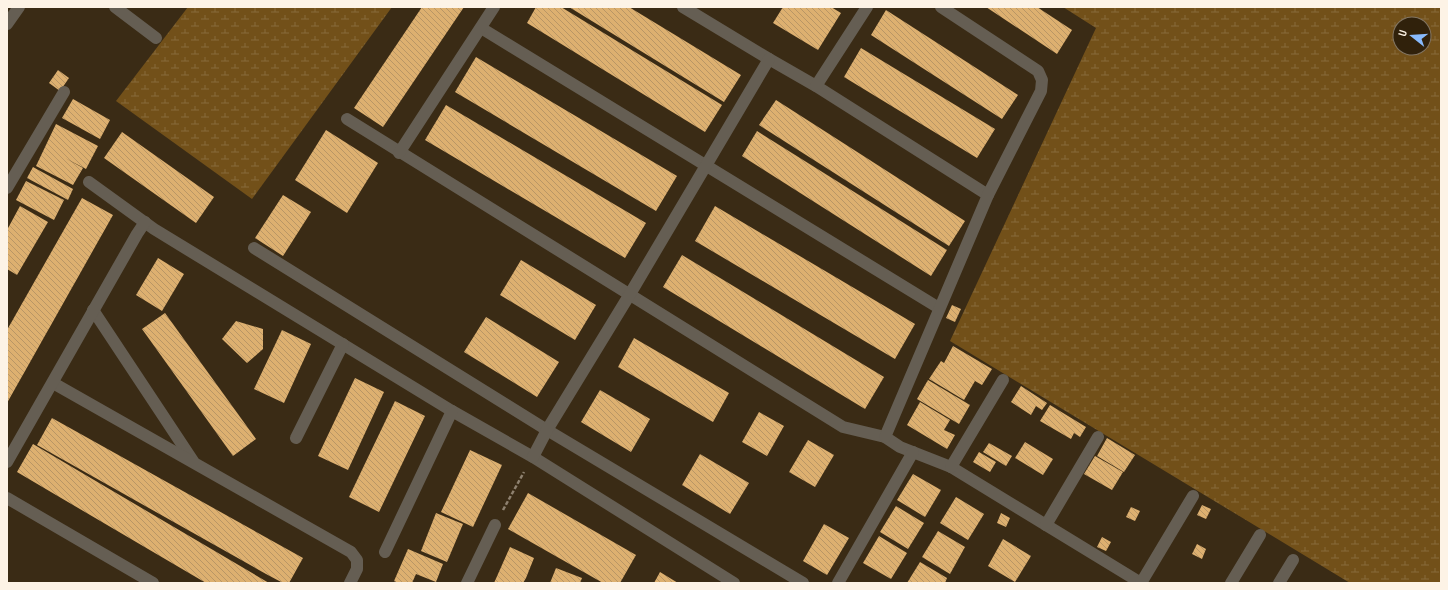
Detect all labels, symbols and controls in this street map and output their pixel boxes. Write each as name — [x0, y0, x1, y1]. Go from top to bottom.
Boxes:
north arrow — [1392, 16, 1432, 56]
text: U — [1395, 28, 1410, 38]

